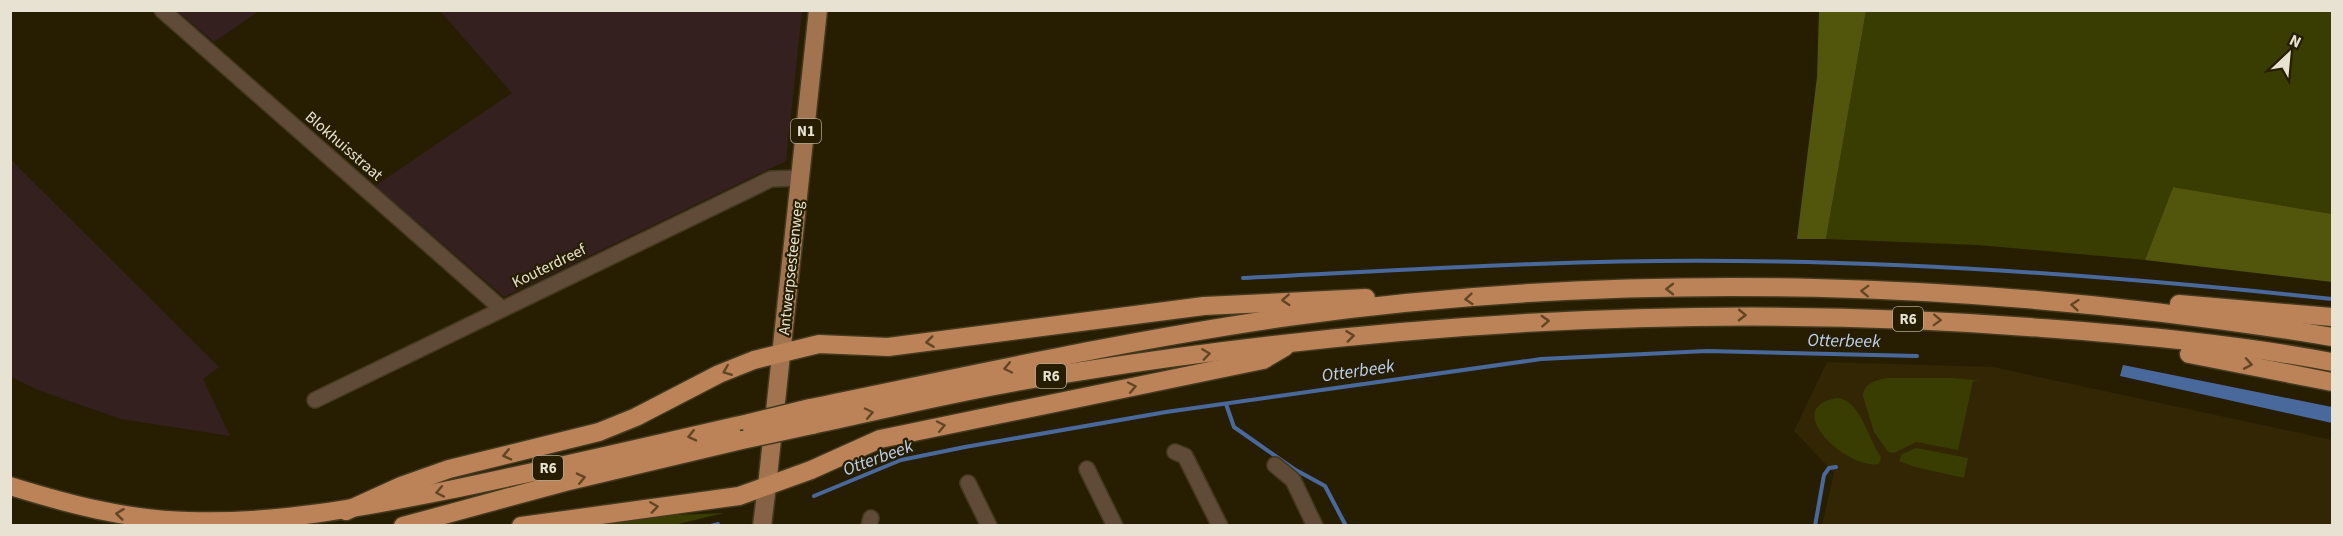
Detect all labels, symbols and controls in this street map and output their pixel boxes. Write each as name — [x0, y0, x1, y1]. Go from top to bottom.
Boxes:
north arrow — [2259, 24, 2319, 84]
text: N — [2286, 29, 2305, 54]
street label: Blokhuisstraat — [300, 106, 388, 186]
road number: N1 — [791, 119, 821, 143]
street label: Antwerpsesteenweg — [773, 200, 809, 336]
street label: Kouterdreef — [508, 238, 591, 293]
one-way arrow — [1666, 283, 1675, 295]
one-way arrow — [1861, 284, 1870, 297]
one-way arrow — [1464, 293, 1473, 306]
one-way arrow — [1281, 294, 1290, 307]
one-way arrow — [2070, 299, 2079, 312]
road number: R6 — [1893, 307, 1923, 331]
one-way arrow — [1737, 309, 1746, 322]
one-way arrow — [1932, 314, 1941, 327]
one-way arrow — [1540, 315, 1549, 328]
water label: Otterbeek — [1807, 328, 1881, 354]
one-way arrow — [1346, 330, 1355, 342]
one-way arrow — [925, 335, 934, 348]
one-way arrow — [1201, 349, 1210, 361]
water label: Otterbeek — [1320, 353, 1396, 388]
one-way arrow — [2242, 357, 2252, 370]
one-way arrow — [1004, 361, 1014, 374]
one-way arrow — [723, 364, 734, 376]
road number: R6 — [1036, 364, 1066, 388]
one-way arrow — [1127, 381, 1137, 394]
one-way arrow — [864, 407, 874, 420]
one-way arrow — [936, 420, 946, 433]
one-way arrow — [687, 428, 697, 441]
water label: Otterbeek — [839, 434, 917, 482]
one-way arrow — [502, 448, 512, 461]
road number: R6 — [533, 456, 563, 480]
one-way arrow — [576, 473, 586, 486]
one-way arrow — [435, 485, 445, 498]
one-way arrow — [649, 501, 658, 514]
one-way arrow — [116, 508, 125, 520]

